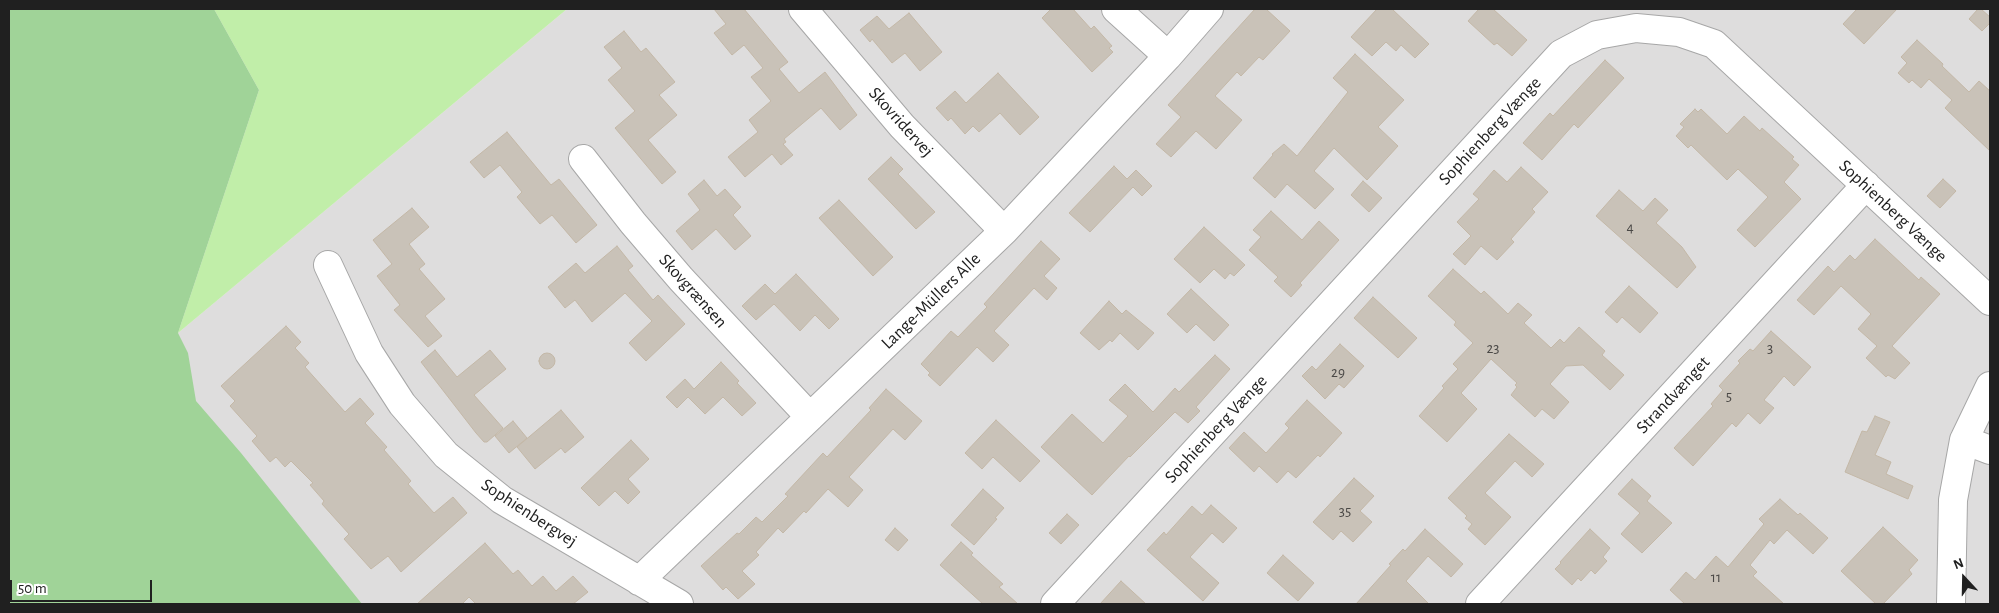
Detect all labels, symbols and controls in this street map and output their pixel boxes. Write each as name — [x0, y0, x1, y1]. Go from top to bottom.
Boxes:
street label: Sophienberg Vænge — [1434, 72, 1546, 190]
street label: Skovridervej — [864, 83, 938, 161]
street label: Sophienberg Vænge — [1834, 155, 1952, 267]
house number: 4 — [1626, 218, 1634, 236]
street label: Lange-Müllers Alle — [877, 248, 985, 354]
street label: Skovgrænsen — [654, 250, 732, 332]
house number: 23 — [1486, 339, 1500, 357]
house number: 3 — [1767, 339, 1773, 357]
street label: Strandvænget — [1632, 352, 1714, 438]
house number: 29 — [1331, 363, 1345, 381]
street label: Sophienberg Vænge — [1160, 370, 1272, 488]
house number: 5 — [1726, 387, 1732, 405]
street label: Sophienbergvej — [477, 474, 581, 552]
house number: 35 — [1339, 502, 1351, 520]
north arrow — [1939, 553, 1989, 603]
text: N — [1952, 556, 1966, 572]
house number: 11 — [1711, 568, 1721, 586]
scale bar — [12, 570, 155, 602]
text: 50 m — [18, 581, 47, 596]

